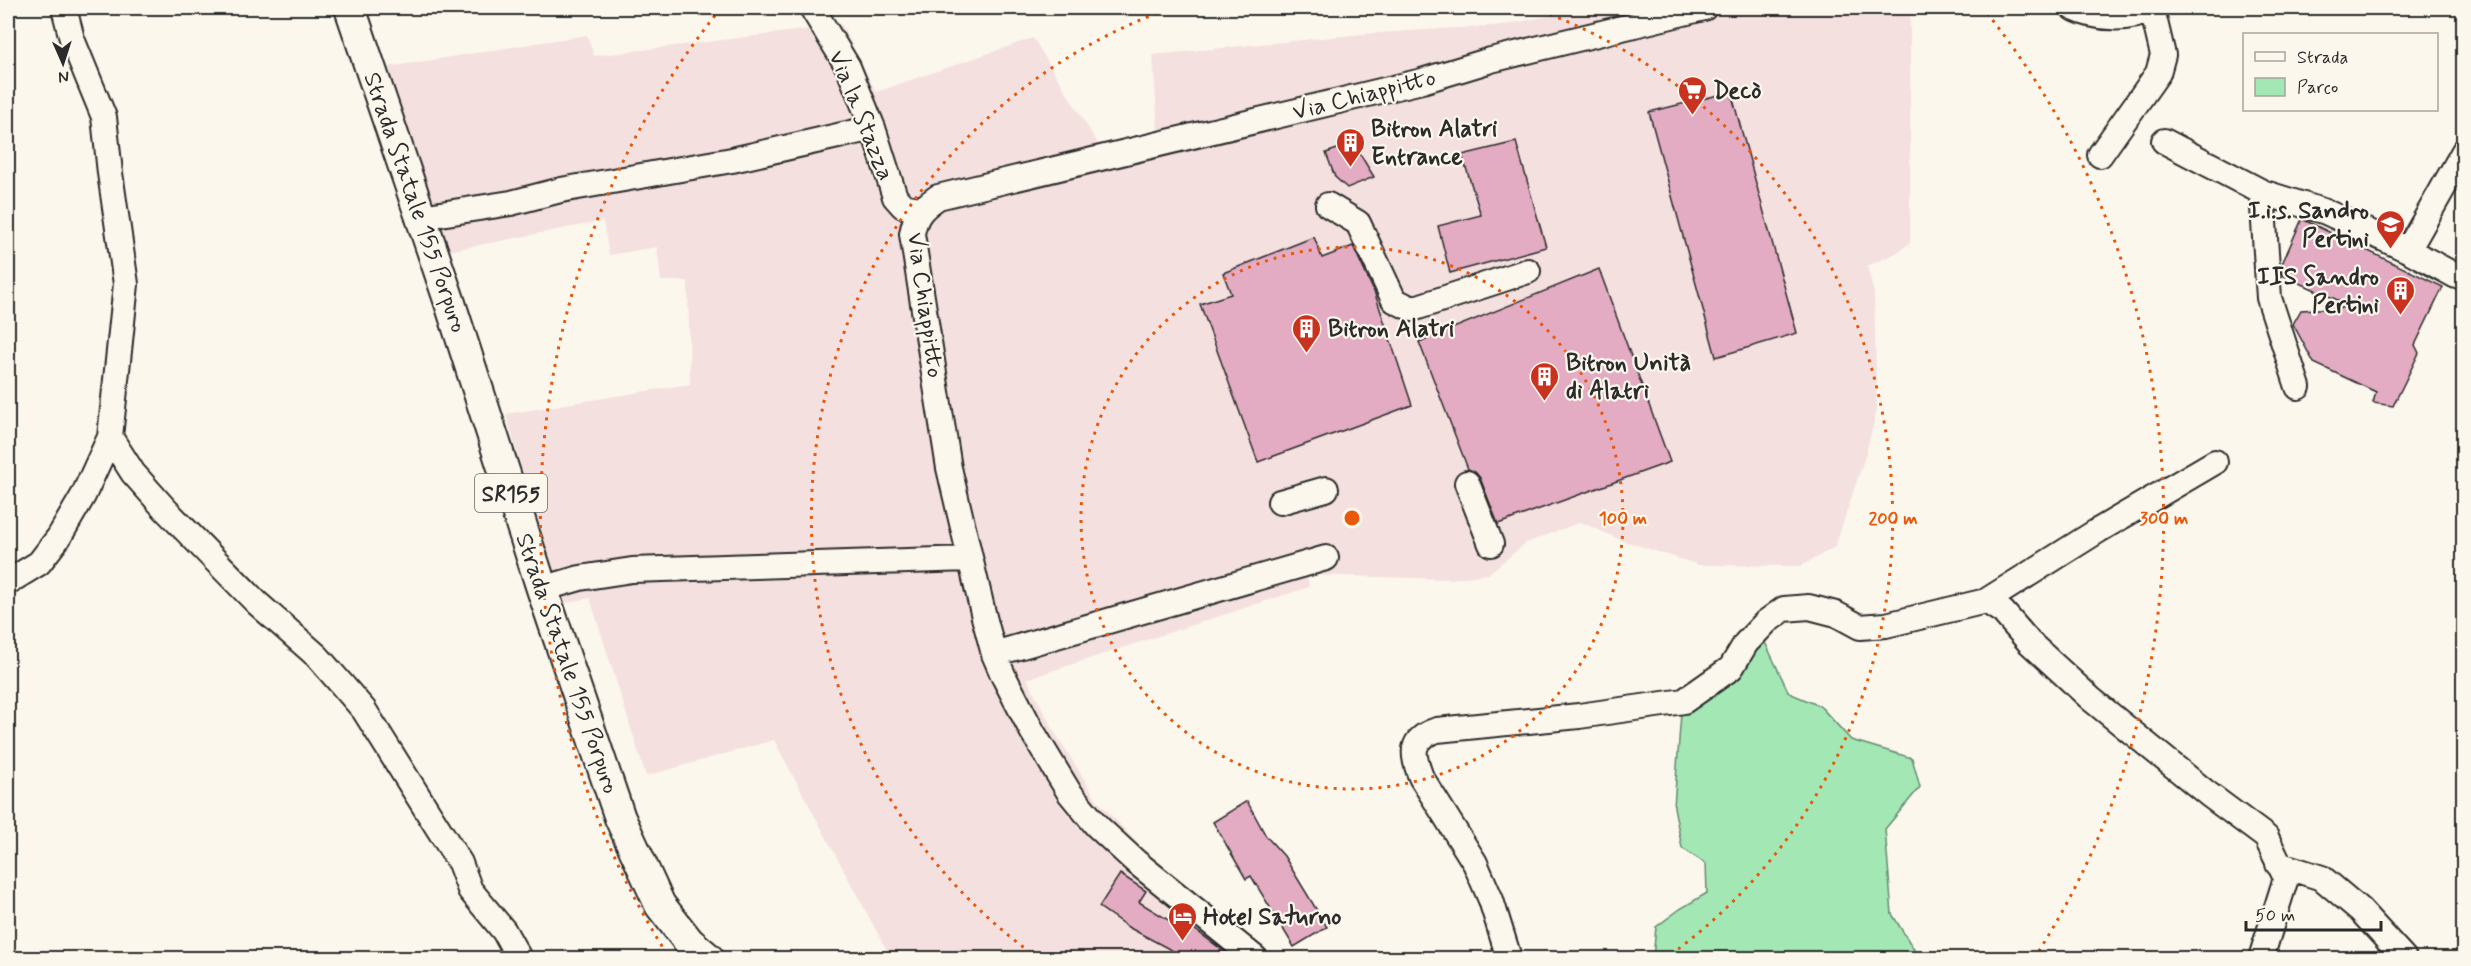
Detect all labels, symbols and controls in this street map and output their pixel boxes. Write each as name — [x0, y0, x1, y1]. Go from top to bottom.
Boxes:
north arrow — [33, 33, 93, 93]
legend — [2243, 33, 2438, 111]
street label: Via la Stazza — [820, 46, 901, 185]
text: Strada — [2297, 46, 2348, 70]
street label: Via Chiappitto — [1290, 63, 1439, 128]
text: N — [58, 66, 70, 87]
street label: Strada Statale 155 Porpuro — [355, 68, 474, 337]
supermarket icon: Decò — [1676, 74, 1708, 116]
place label: Decò — [1713, 76, 1761, 107]
text: Parco — [2297, 76, 2338, 100]
place label: Bitron Alatri Entrance — [1371, 114, 1498, 173]
building icon: Bitron Alatri Entrance — [1334, 126, 1366, 168]
place label: I.i.s. Sandro Pertini — [2248, 196, 2370, 255]
school or university icon: I.i.s. Sandro Pertini — [2374, 208, 2406, 250]
street label: Via Chiappitto — [899, 230, 950, 380]
place label: IIS Sandro Pertini — [2257, 262, 2380, 321]
building icon: IIS Sandro Pertini — [2384, 274, 2416, 316]
building icon: Bitron Alatri — [1291, 312, 1323, 354]
place label: Bitron Alatri — [1328, 314, 1455, 345]
place label: Bitron Unità di Alatri — [1566, 348, 1691, 407]
building icon: Bitron Unità di Alatri — [1529, 360, 1561, 402]
road number: SR155 — [475, 474, 547, 512]
text: 100 m — [1599, 507, 1647, 531]
text: 200 m — [1868, 507, 1918, 531]
text: 300 m — [2140, 507, 2188, 531]
centre of rings — [1342, 508, 1362, 528]
street label: Strada Statale 155 Porpuro — [507, 529, 626, 798]
scale bar — [2246, 894, 2381, 932]
hotel icon: Hotel Saturno — [1166, 900, 1198, 942]
place label: Hotel Saturno — [1203, 902, 1341, 933]
text: 50 m — [2255, 904, 2295, 928]

